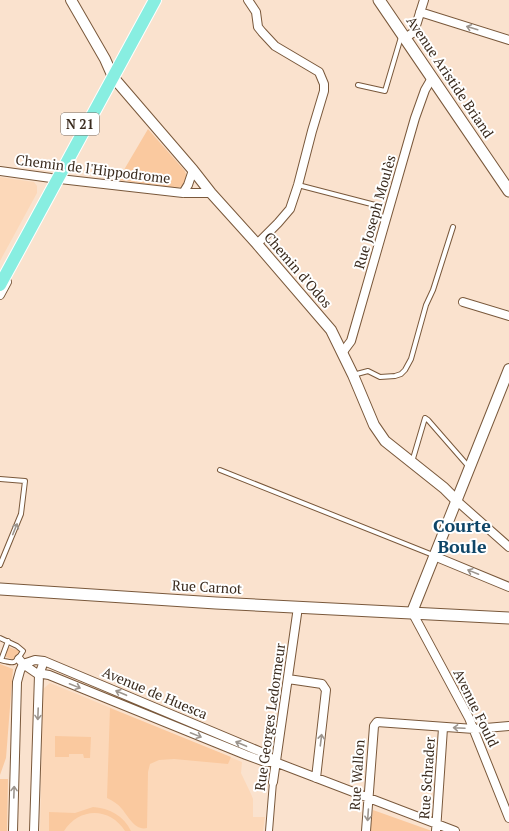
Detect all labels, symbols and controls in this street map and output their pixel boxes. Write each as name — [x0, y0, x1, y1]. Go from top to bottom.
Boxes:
street label: Avenue Aristide Briand — [403, 12, 498, 142]
one-way arrow — [465, 24, 478, 31]
road number: N 21 — [61, 113, 99, 135]
street label: Chemin de l'Hippodrome — [15, 150, 172, 187]
street label: Rue Joseph Moulès — [349, 153, 400, 271]
street label: Chemin d'Odos — [260, 228, 337, 312]
district label: Courte Boule — [433, 513, 491, 558]
one-way arrow — [11, 523, 19, 535]
one-way arrow — [467, 567, 479, 575]
street label: Rue Carnot — [172, 575, 243, 598]
street label: Rue Georges Ledormeur — [250, 641, 289, 792]
street label: Avenue de Huesca — [100, 662, 211, 723]
street label: Avenue Fould — [449, 666, 504, 750]
one-way arrow — [69, 682, 81, 690]
one-way arrow — [116, 689, 128, 696]
one-way arrow — [34, 707, 41, 720]
one-way arrow — [453, 725, 466, 732]
one-way arrow — [189, 731, 201, 739]
one-way arrow — [317, 733, 324, 746]
street label: Rue Schrader — [414, 736, 439, 820]
street label: Rue Wallon — [345, 738, 369, 811]
one-way arrow — [235, 739, 247, 747]
one-way arrow — [10, 786, 18, 799]
one-way arrow — [364, 808, 371, 821]

